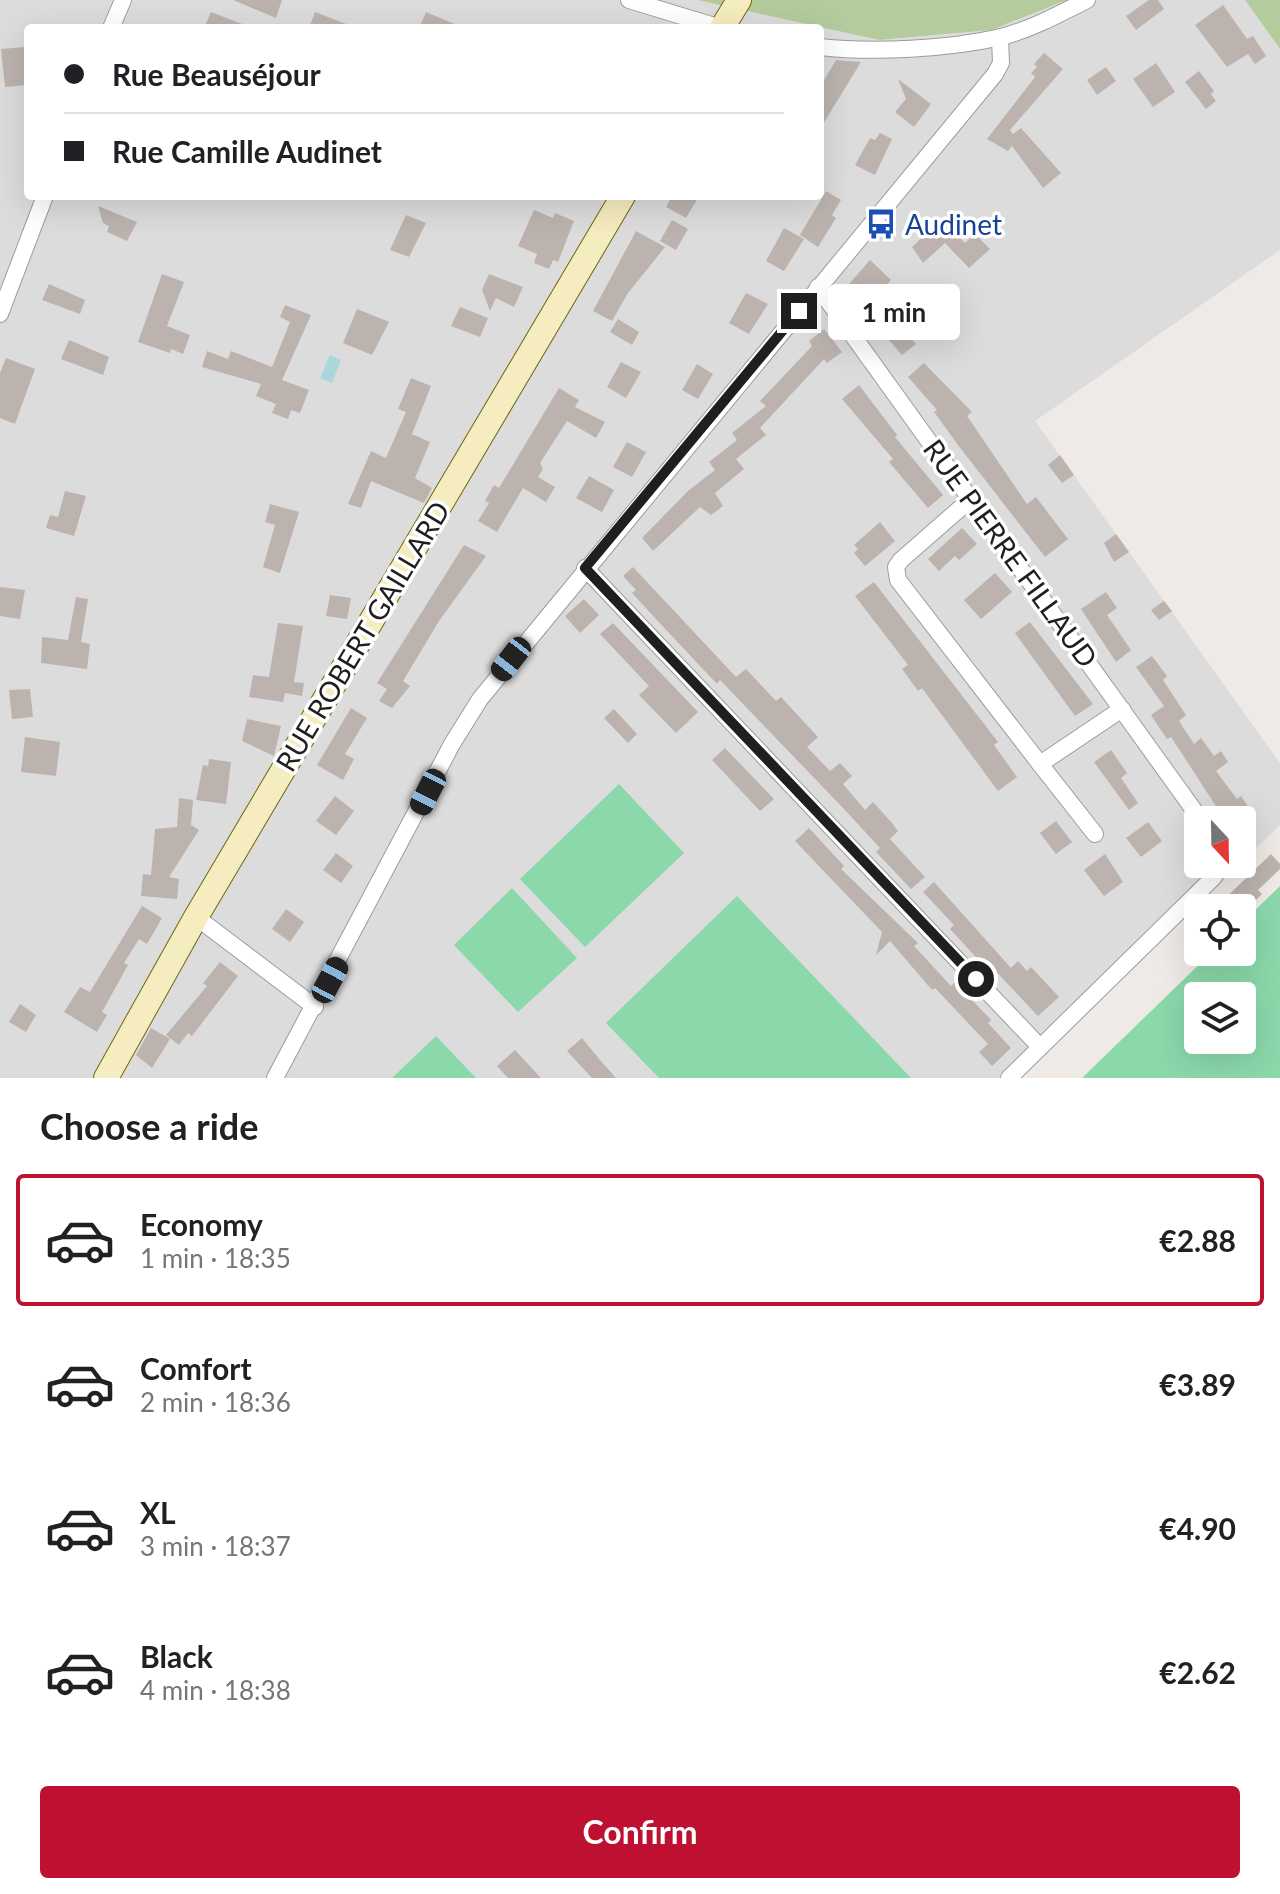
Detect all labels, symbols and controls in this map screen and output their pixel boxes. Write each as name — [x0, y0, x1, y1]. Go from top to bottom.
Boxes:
text: Rue Beauséjour — [112, 56, 321, 92]
text: Rue Camille Audinet — [112, 133, 382, 169]
bus stop icon: Audinet — [864, 207, 898, 241]
place label: Audinet — [905, 207, 1002, 241]
callout: 1 min — [827, 283, 959, 339]
route end — [781, 293, 817, 329]
text: 1 min — [862, 296, 926, 328]
street label: RUE PIERRE FILLAUD — [917, 432, 1105, 674]
street label: RUE ROBERT GAILLARD — [268, 495, 456, 777]
car — [487, 633, 535, 685]
car — [406, 765, 450, 819]
north arrow — [1184, 806, 1256, 878]
map controls — [1184, 806, 1256, 1054]
button: locate — [1184, 894, 1256, 966]
car — [308, 953, 352, 1007]
route start — [958, 961, 994, 997]
button: layers — [1184, 982, 1256, 1054]
text: Choose a ride — [40, 1104, 259, 1148]
icon: car — [44, 1204, 116, 1276]
text: Economy — [140, 1206, 263, 1242]
text: €2.88 — [1159, 1222, 1236, 1258]
text: 1 min · 18:35 — [140, 1242, 291, 1274]
icon: car — [44, 1348, 116, 1420]
text: Comfort — [140, 1350, 252, 1386]
text: €3.89 — [1159, 1366, 1236, 1402]
text: 2 min · 18:36 — [140, 1386, 291, 1418]
icon: car — [44, 1492, 116, 1564]
text: XL — [140, 1494, 176, 1530]
text: €4.90 — [1159, 1510, 1236, 1546]
text: 3 min · 18:37 — [140, 1530, 291, 1562]
icon: car — [44, 1636, 116, 1708]
text: Black — [140, 1638, 213, 1674]
text: €2.62 — [1159, 1654, 1236, 1690]
text: 4 min · 18:38 — [140, 1674, 291, 1706]
button: Confirm — [40, 1786, 1240, 1878]

